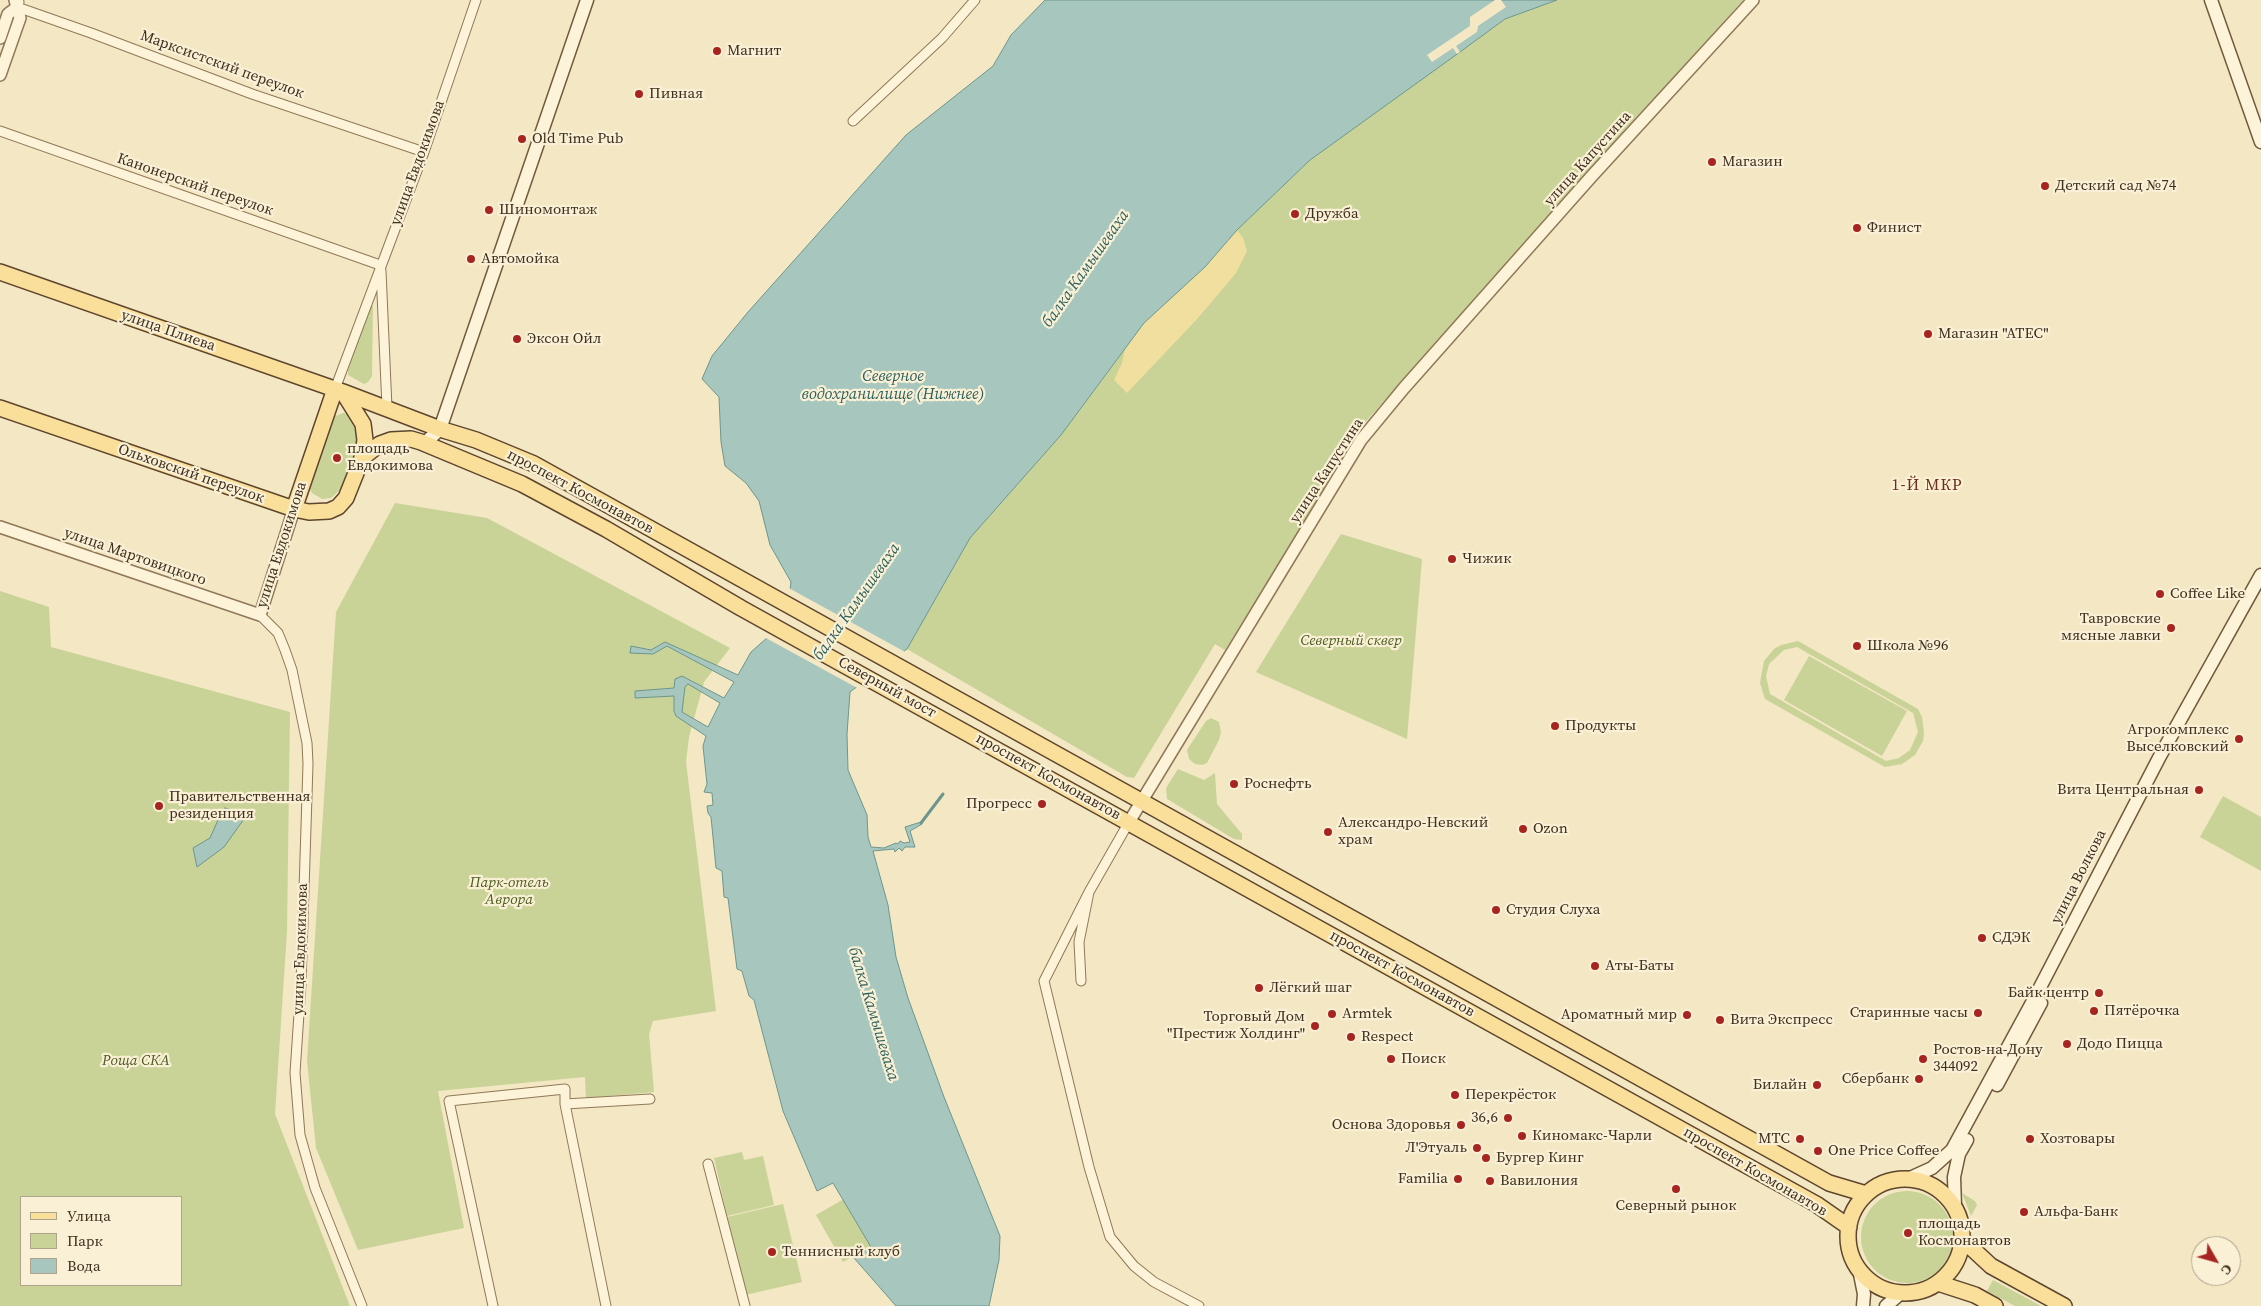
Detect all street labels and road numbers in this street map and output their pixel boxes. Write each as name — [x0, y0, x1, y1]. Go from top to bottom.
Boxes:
street label: Марксистский переулок — [138, 27, 306, 103]
street label: улица Евдокимова — [387, 98, 449, 228]
street label: улица Капустина — [1541, 108, 1635, 210]
street label: Канонерский переулок — [115, 150, 275, 220]
street label: улица Плиева — [118, 306, 218, 356]
street label: улица Капустина — [1286, 415, 1368, 527]
street label: Ольховский переулок — [116, 441, 266, 507]
street label: проспект Космонавтов — [504, 446, 656, 538]
street label: улица Евдокимова — [253, 480, 311, 610]
street label: улица Мартовицкого — [62, 524, 208, 590]
street label: Северный мост — [835, 654, 939, 722]
street label: проспект Космонавтов — [972, 730, 1124, 824]
street label: улица Волкова — [2048, 827, 2110, 927]
street label: улица Евдокимова — [290, 883, 312, 1015]
street label: проспект Космонавтов — [1326, 927, 1478, 1021]
street label: проспект Космонавтов — [1680, 1123, 1830, 1221]

